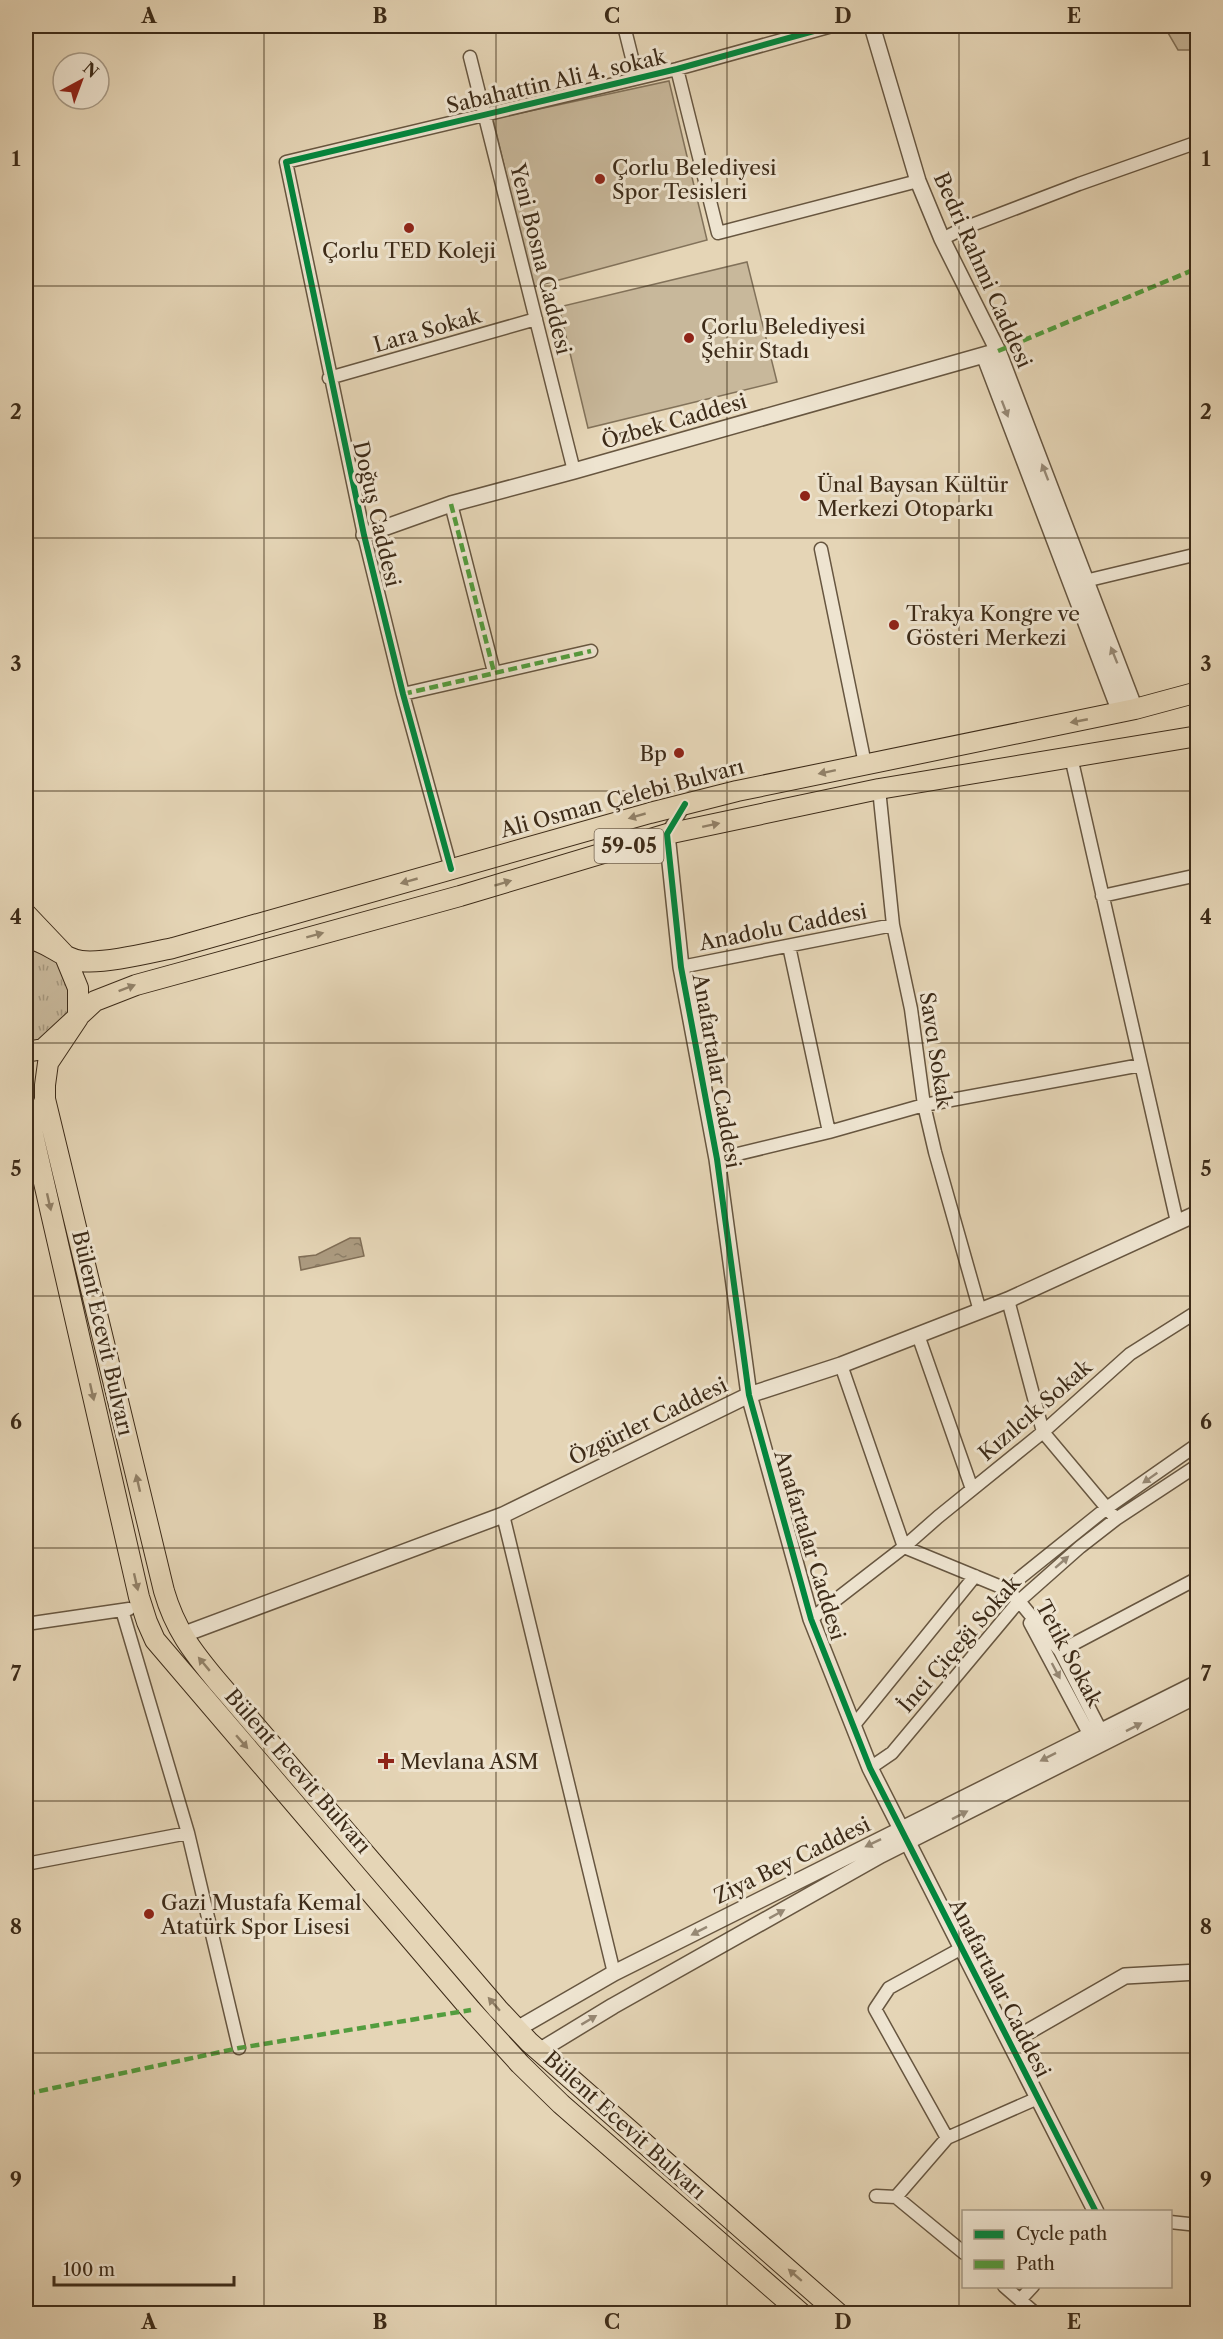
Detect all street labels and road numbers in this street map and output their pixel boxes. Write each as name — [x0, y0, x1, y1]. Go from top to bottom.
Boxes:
street label: Sabahattin Ali 4. sokak — [444, 43, 669, 118]
street label: Yeni Bosna Caddesi — [505, 160, 577, 357]
street label: Bedri Rahmi Caddesi — [929, 168, 1037, 372]
street label: Lara Sokak — [370, 303, 484, 357]
street label: Özbek Caddesi — [598, 388, 750, 454]
street label: Doğuş Caddesi — [348, 439, 406, 589]
street label: Ali Osman Çelebi Bulvarı — [497, 753, 747, 843]
road number: 59-05 — [594, 829, 664, 863]
street label: Anadolu Caddesi — [696, 898, 869, 956]
street label: Anafartalar Caddesi — [687, 971, 746, 1170]
street label: Savcı Sokak — [914, 990, 958, 1111]
street label: Bülent Ecevit Bulvarı — [67, 1228, 139, 1438]
street label: Kızılcık Sokak — [973, 1354, 1097, 1466]
street label: Özgürler Caddesi — [565, 1372, 731, 1470]
street label: Anafartalar Caddesi — [769, 1446, 851, 1643]
street label: İnci Çiçeği Sokak — [893, 1570, 1026, 1717]
street label: Tetik Sokak — [1031, 1595, 1108, 1711]
street label: Bülent Ecevit Bulvarı — [220, 1684, 376, 1858]
street label: Ziya Bey Caddesi — [710, 1811, 874, 1909]
street label: Anafartalar Caddesi — [944, 1894, 1056, 2082]
street label: Bülent Ecevit Bulvarı — [539, 2046, 711, 2204]

